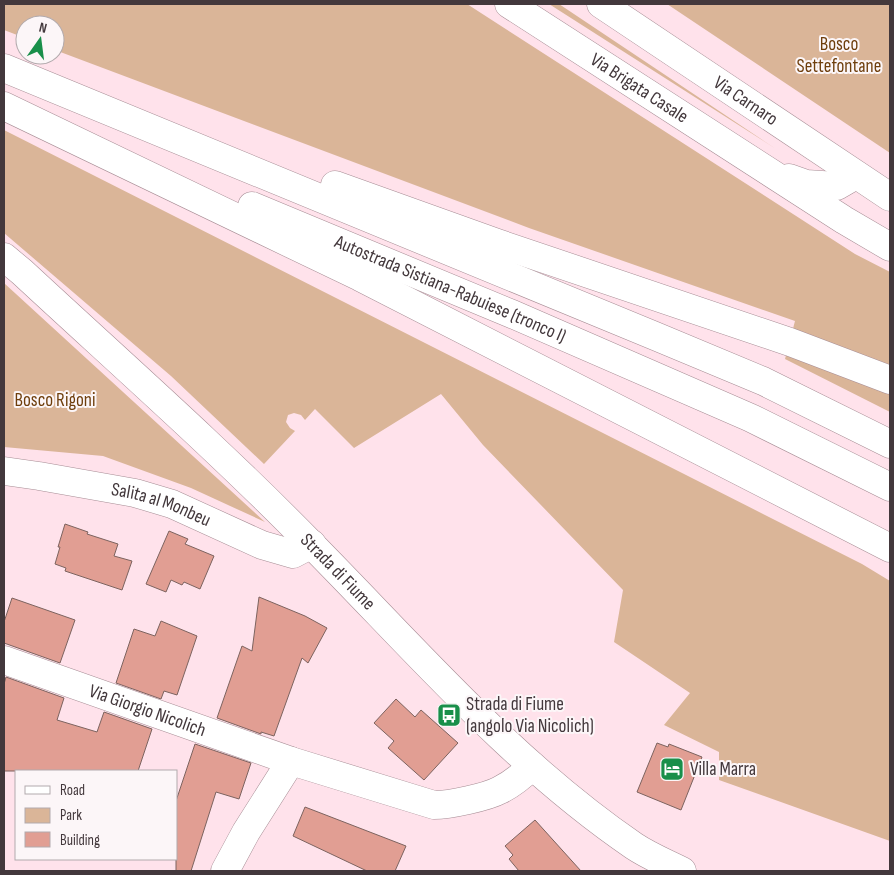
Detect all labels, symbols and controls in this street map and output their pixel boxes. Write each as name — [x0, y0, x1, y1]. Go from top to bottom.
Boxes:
north arrow — [15, 15, 65, 65]
text: N — [37, 19, 49, 37]
park label: Bosco Settefontane — [797, 33, 881, 78]
street label: Via Brigata Casale — [586, 48, 693, 128]
street label: Via Carnaro — [709, 71, 782, 130]
street label: Autostrada Sistiana-Rabuiese (tronco I) — [330, 230, 570, 348]
park label: Bosco Rigoni — [15, 389, 95, 412]
street label: Salita al Monbeu — [110, 478, 214, 532]
street label: Strada di Fiume — [296, 529, 380, 615]
street label: Via Giorgio Nicolich — [86, 679, 209, 742]
place label: Strada di Fiume (angolo Via Nicolich) — [466, 693, 594, 738]
bus stop icon: Strada di Fiume (angolo Via Nicolich) — [436, 702, 462, 728]
hotel icon: Villa Marra — [659, 756, 685, 782]
place label: Villa Marra — [690, 758, 756, 781]
legend — [15, 770, 178, 860]
text: Road — [60, 781, 85, 800]
text: Park — [60, 806, 82, 825]
text: Building — [60, 831, 100, 850]

